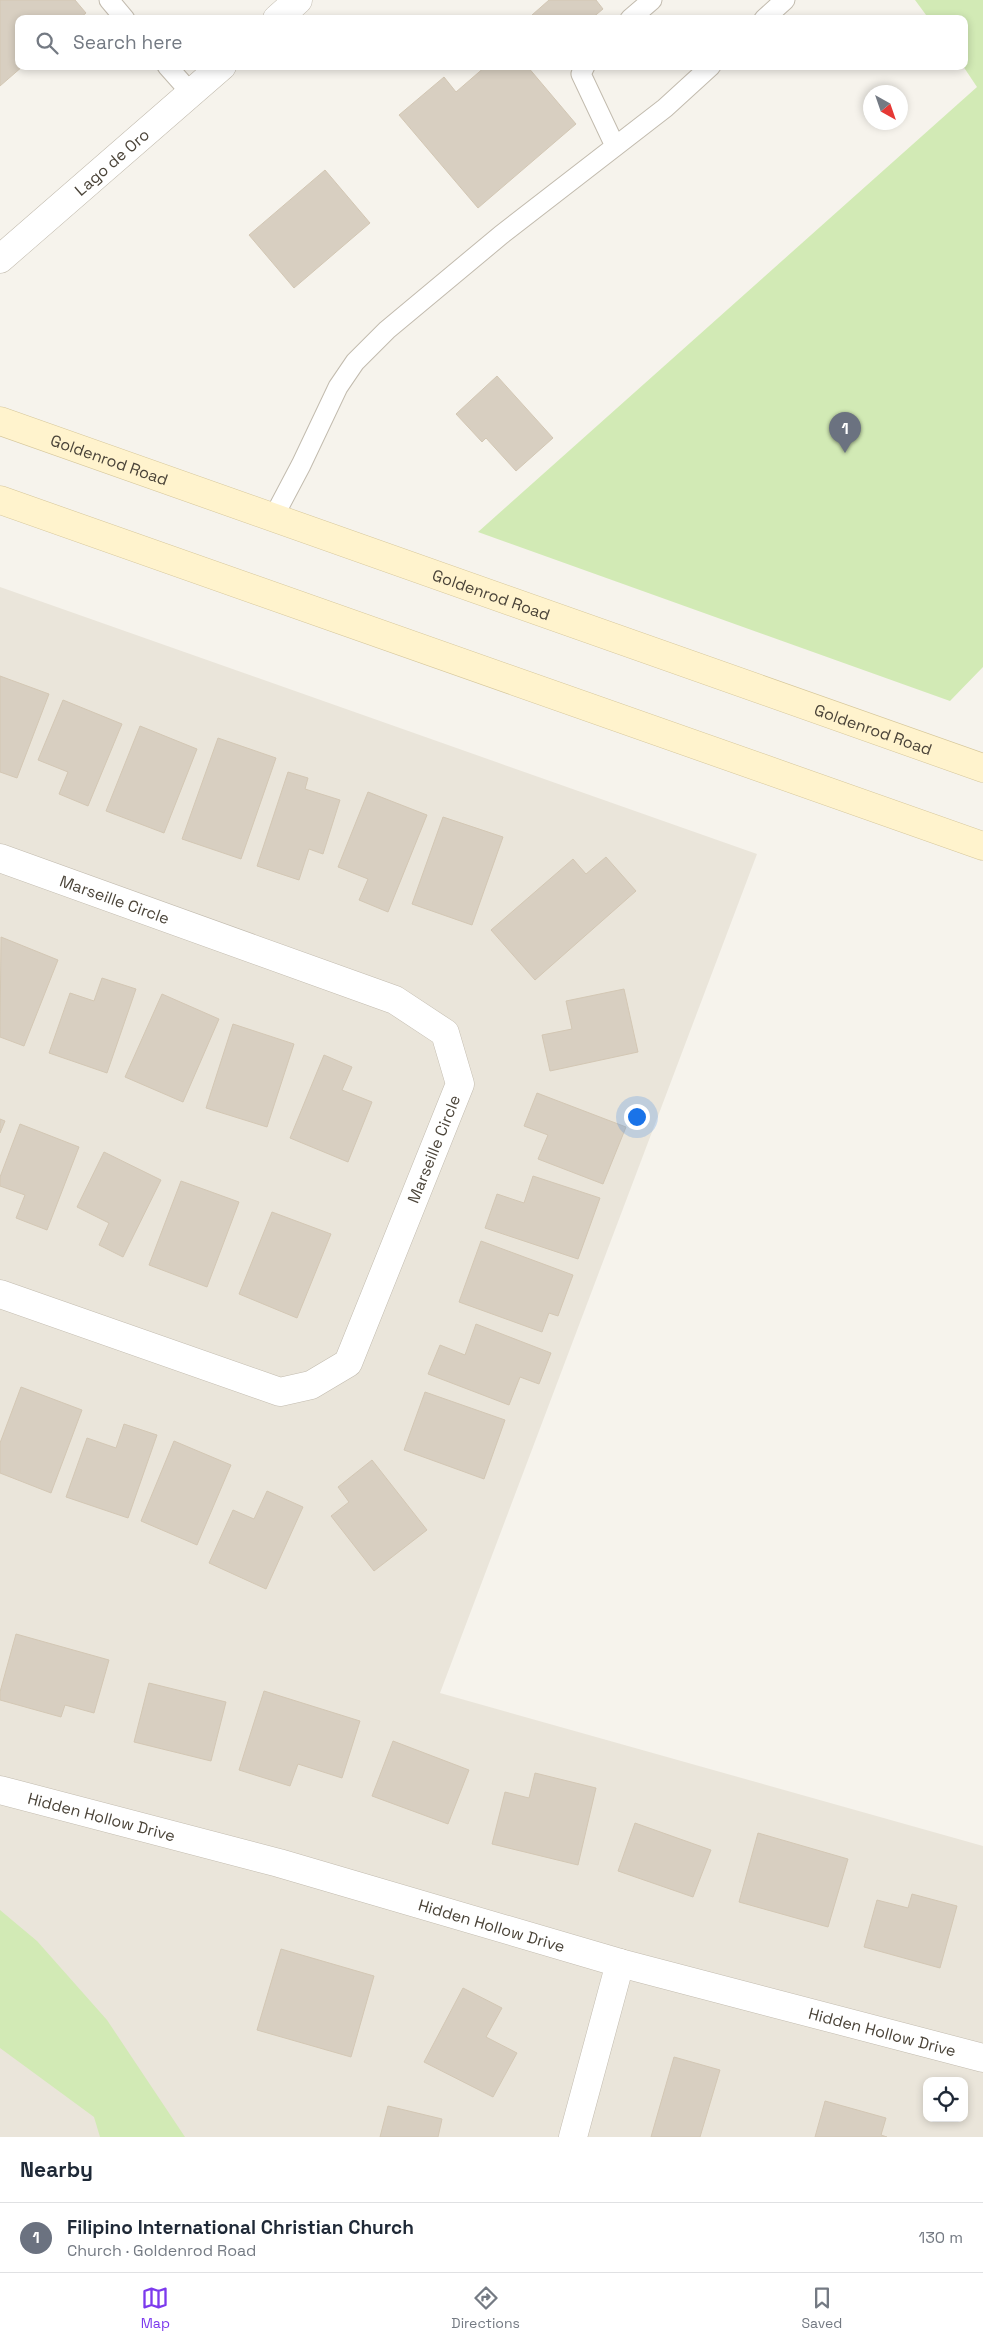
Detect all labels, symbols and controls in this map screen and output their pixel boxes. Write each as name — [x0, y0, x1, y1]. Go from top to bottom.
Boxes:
search box — [15, 15, 968, 70]
icon: search — [33, 29, 61, 57]
text: Search here — [73, 30, 183, 55]
north arrow — [863, 85, 908, 130]
street label: Lago de Oro — [70, 124, 153, 200]
pin: 1 — [829, 412, 861, 453]
street label: Goldenrod Road — [48, 429, 171, 490]
street label: Goldenrod Road — [430, 564, 553, 625]
street label: Goldenrod Road — [812, 699, 935, 760]
street label: Marseille Circle — [57, 870, 173, 929]
street label: Marseille Circle — [403, 1092, 465, 1206]
your location — [624, 1104, 650, 1130]
street label: Hidden Hollow Drive — [26, 1787, 178, 1846]
street label: Hidden Hollow Drive — [416, 1894, 567, 1957]
street label: Hidden Hollow Drive — [806, 2002, 958, 2061]
map controls — [923, 2077, 968, 2122]
button: locate — [923, 2077, 968, 2122]
text: Nearby — [20, 2156, 93, 2183]
text: Filipino International Christian Church — [67, 2215, 414, 2240]
text: 1 — [32, 2227, 40, 2248]
text: 130 m — [919, 2227, 963, 2248]
text: Church · Goldenrod Road — [67, 2240, 256, 2261]
tab: Map — [141, 2284, 170, 2332]
tab: Directions — [451, 2284, 520, 2332]
tab: Saved — [801, 2284, 842, 2332]

